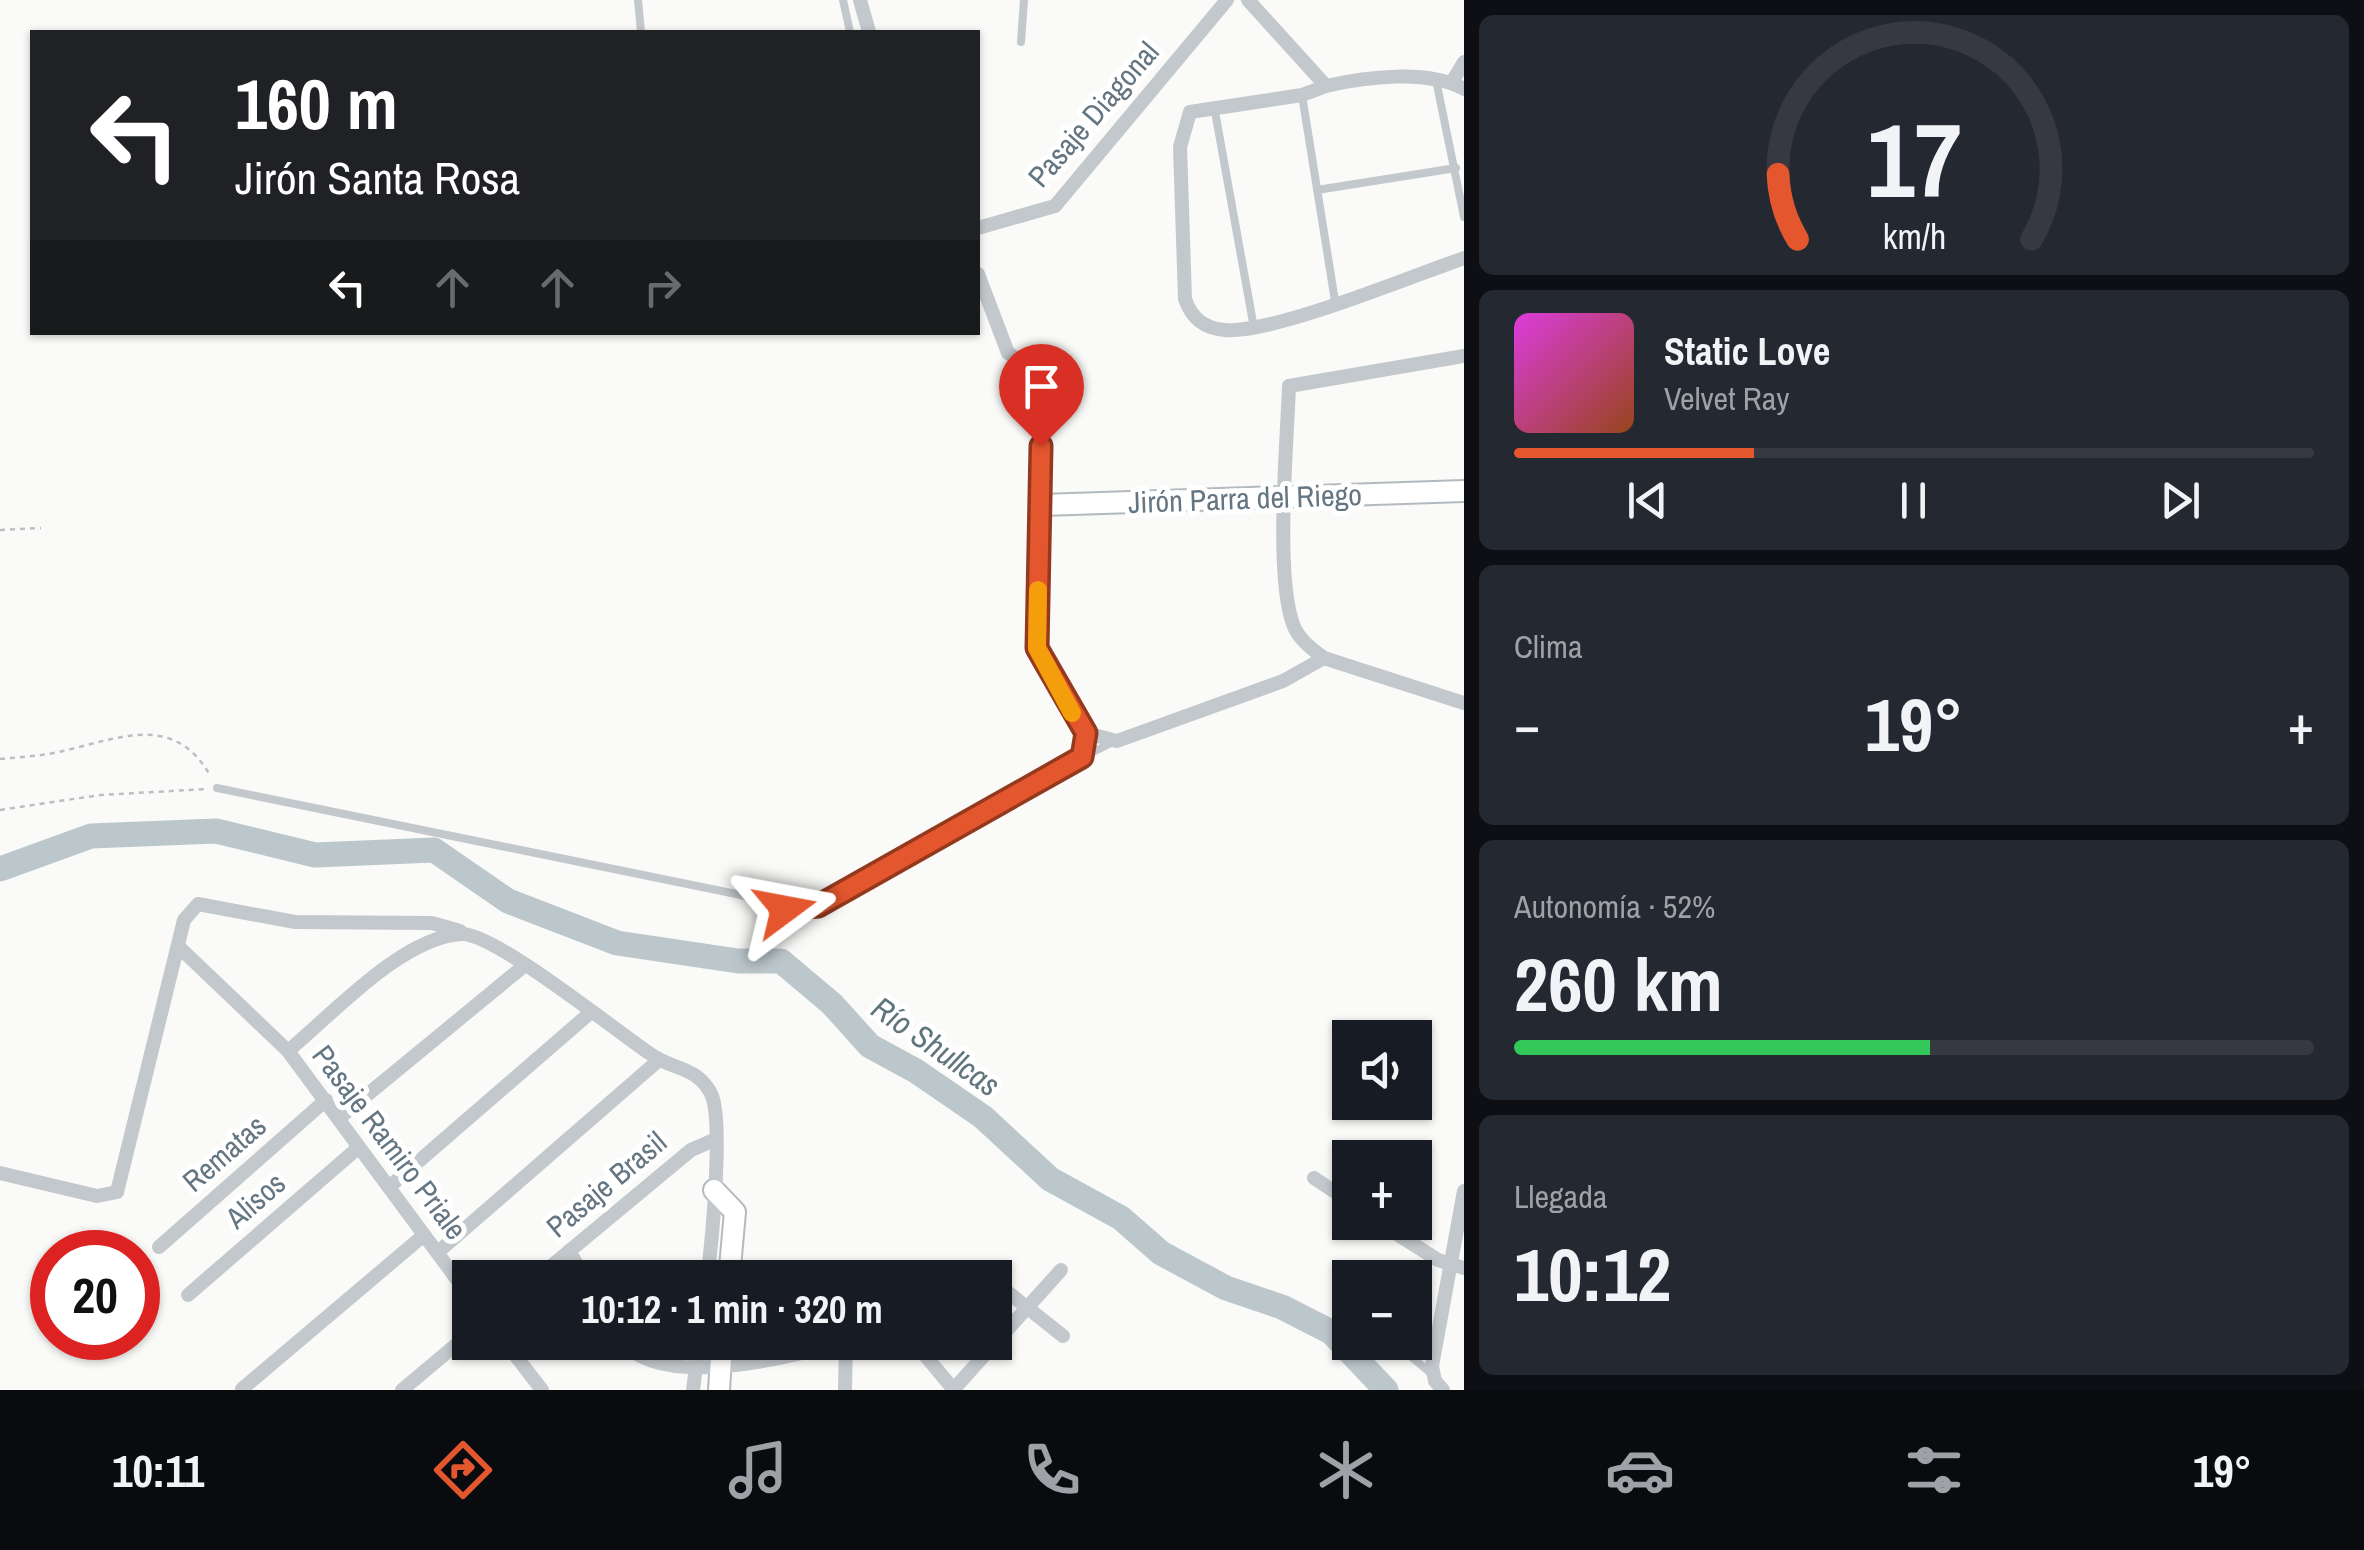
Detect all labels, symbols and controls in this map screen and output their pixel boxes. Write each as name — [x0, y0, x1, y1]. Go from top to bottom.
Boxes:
street label: Pasaje Diagonal — [1019, 33, 1167, 195]
text: 160 m — [235, 57, 398, 151]
icon: left — [70, 70, 200, 200]
text: 17 — [1867, 89, 1961, 229]
text: Jirón Santa Rosa — [235, 147, 520, 208]
text: km/h — [1882, 212, 1946, 260]
icon: left — [320, 260, 375, 315]
icon: ahead — [425, 260, 480, 315]
icon: ahead — [530, 260, 585, 315]
icon: right — [635, 260, 690, 315]
text: Static Love — [1664, 326, 1830, 377]
pin — [999, 344, 1084, 447]
icon: arrive — [1014, 359, 1069, 414]
text: Velvet Ray — [1664, 377, 1789, 420]
icon: previous — [1620, 473, 1675, 528]
icon: pause — [1886, 473, 1941, 528]
icon: next — [2153, 473, 2208, 528]
street label: Jirón Parra del Riego — [1127, 474, 1363, 522]
text: Clima — [1514, 625, 1583, 668]
text: 19° — [1865, 673, 1963, 774]
text: − — [1514, 687, 1540, 761]
text: + — [2288, 687, 2314, 761]
position arrow — [733, 857, 837, 961]
text: Autonomía · 52% — [1514, 885, 1715, 928]
text: 260 km — [1514, 933, 1723, 1034]
water label: Río Shullcas — [863, 986, 1009, 1106]
map controls — [1332, 1020, 1432, 1360]
button: sound — [1332, 1020, 1432, 1120]
street label: Pasaje Ramiro Priale — [304, 1037, 476, 1247]
street label: Rematas — [174, 1106, 274, 1200]
street label: Pasaje Brasil — [538, 1122, 674, 1246]
button: + — [1332, 1140, 1432, 1240]
street label: Alisos — [216, 1163, 293, 1238]
text: Llegada — [1514, 1175, 1607, 1218]
text: 10:12 — [1514, 1223, 1671, 1324]
speed limit sign: 20 — [30, 1230, 160, 1360]
button: − — [1332, 1260, 1432, 1360]
text: 10:12 · 1 min · 320 m — [581, 1284, 883, 1335]
icon: directions — [428, 1435, 498, 1505]
icon: music — [723, 1435, 793, 1505]
icon: phone — [1017, 1435, 1087, 1505]
icon: climate — [1311, 1435, 1381, 1505]
icon: car — [1605, 1435, 1675, 1505]
icon: filters — [1899, 1435, 1969, 1505]
text: 10:11 — [112, 1440, 204, 1501]
text: 19° — [2193, 1440, 2252, 1501]

